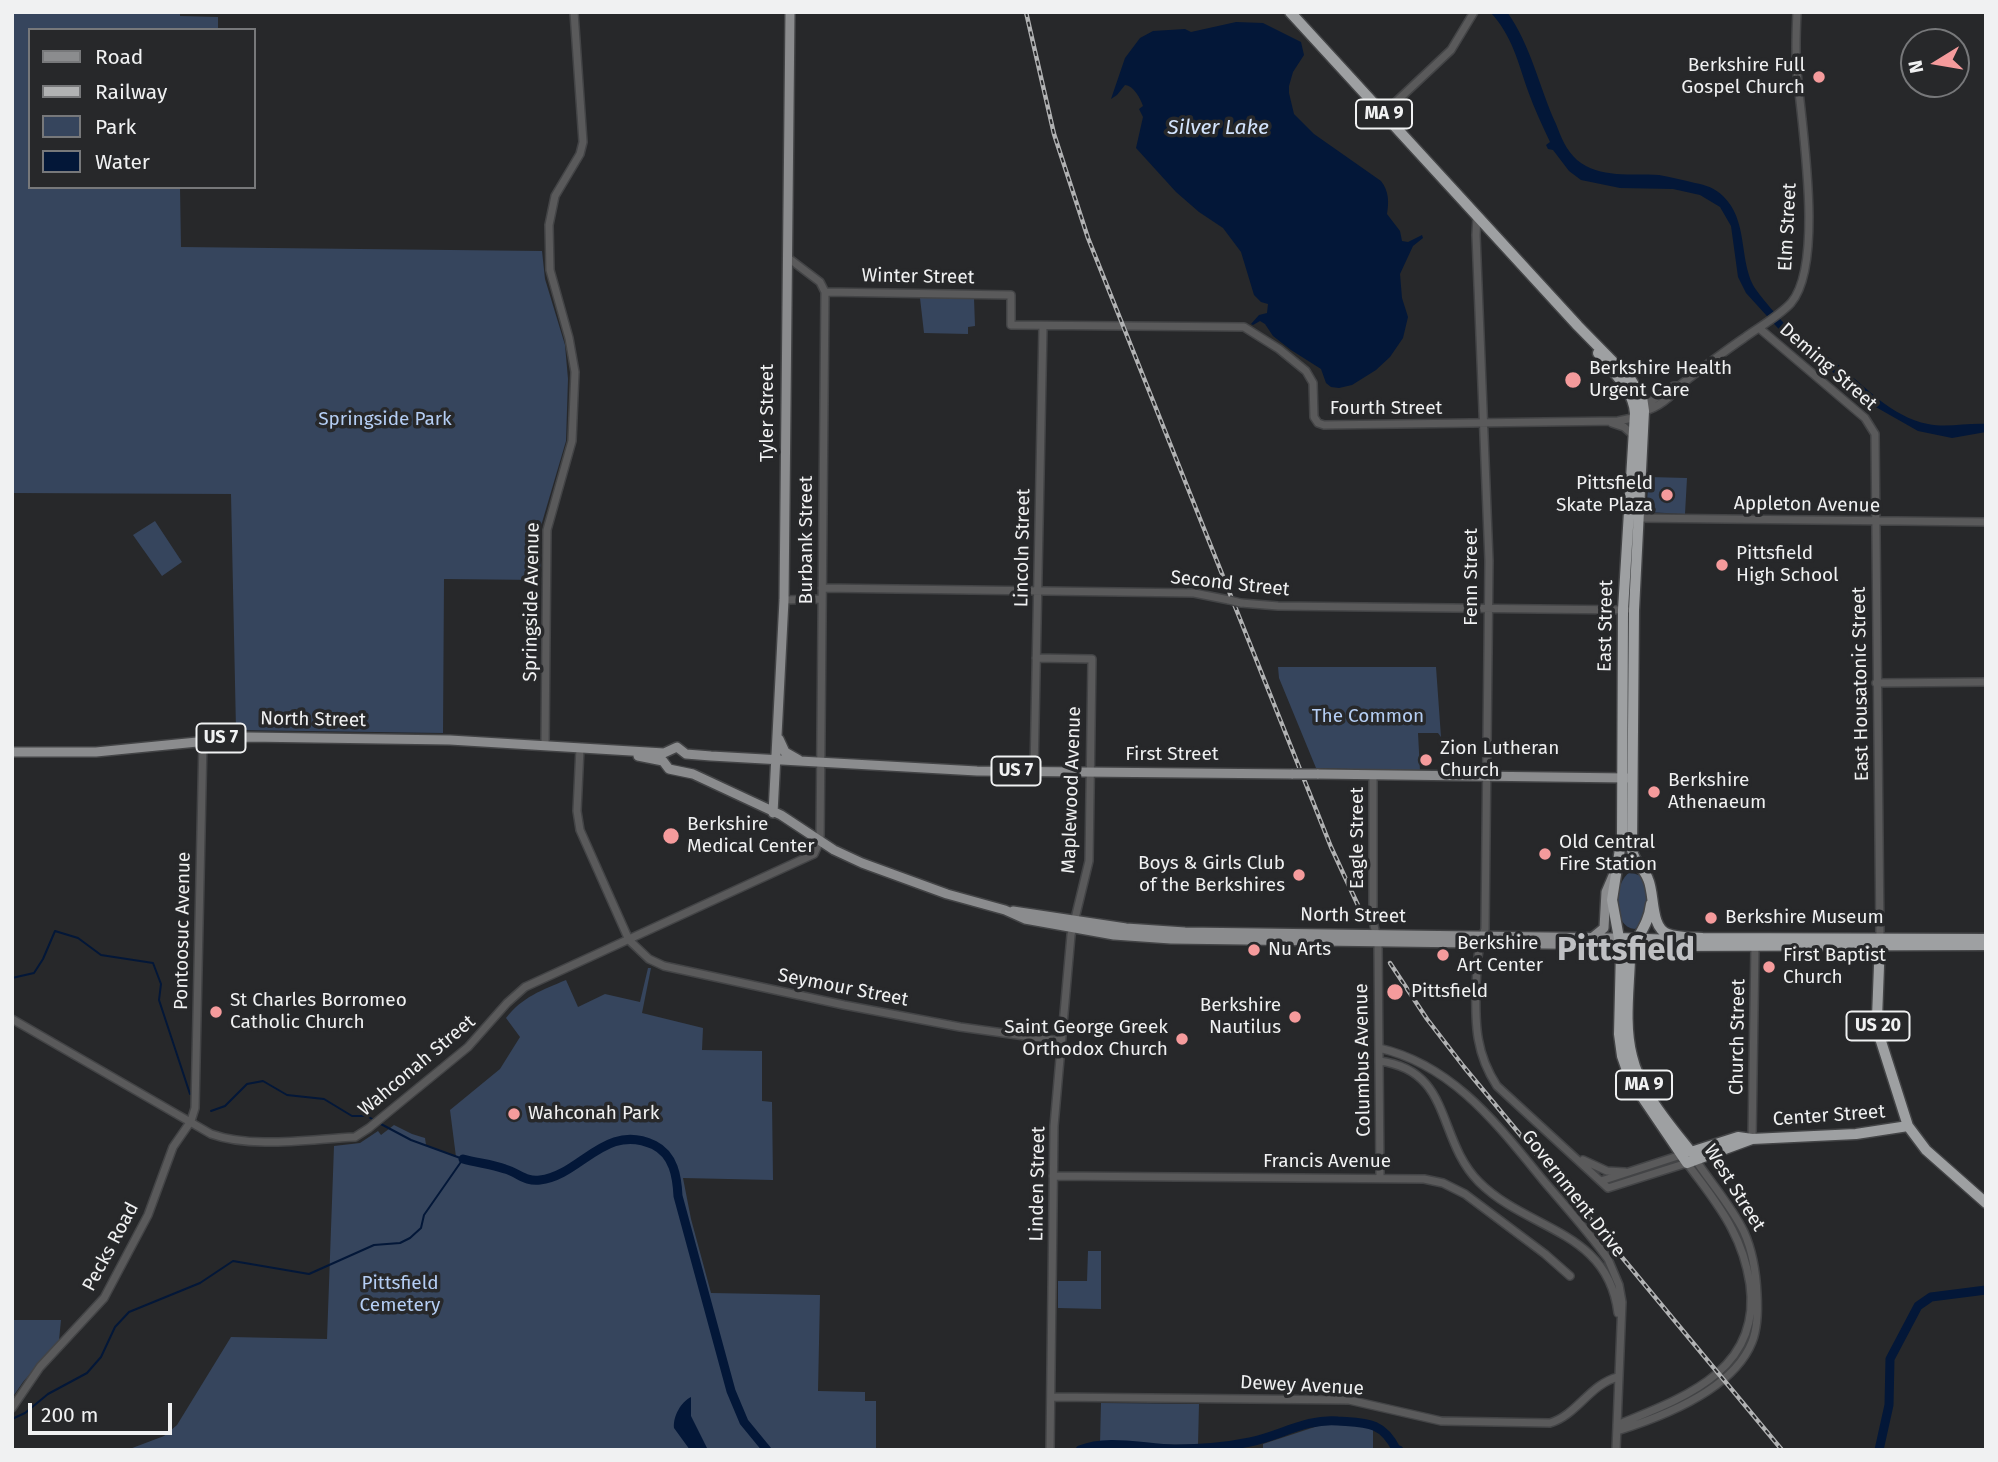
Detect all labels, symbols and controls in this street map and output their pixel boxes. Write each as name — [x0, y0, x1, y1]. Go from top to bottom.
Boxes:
legend — [28, 28, 256, 189]
north arrow — [1900, 28, 1970, 98]
text: Road — [95, 44, 143, 70]
place label: Berkshire Full Gospel Church — [1681, 55, 1805, 99]
text: N — [1903, 58, 1928, 75]
marker: Berkshire Full Gospel Church — [1811, 69, 1827, 85]
text: Railway — [95, 79, 167, 105]
road number: MA 9 — [1356, 100, 1412, 128]
text: Park — [95, 114, 136, 140]
water label: Silver Lake — [1167, 115, 1269, 141]
text: Water — [95, 149, 150, 175]
street label: Elm Street — [1774, 182, 1802, 272]
street label: Winter Street — [861, 265, 975, 289]
street label: Deming Street — [1775, 318, 1881, 416]
place label: Berkshire Health Urgent Care — [1589, 358, 1732, 402]
street label: Tyler Street — [757, 364, 779, 462]
marker: Berkshire Health Urgent Care — [1563, 370, 1583, 390]
street label: Fourth Street — [1330, 398, 1442, 420]
park label: Springside Park — [318, 409, 452, 431]
place label: Pittsfield Skate Plaza — [1556, 473, 1653, 517]
street label: Burbank Street — [796, 476, 818, 604]
marker: Pittsfield Skate Plaza — [1659, 487, 1675, 503]
street label: Lincoln Street — [1011, 488, 1035, 608]
street label: Appleton Avenue — [1734, 492, 1880, 518]
street label: Springside Avenue — [519, 522, 545, 682]
street label: Fenn Street — [1461, 528, 1483, 626]
place label: Pittsfield High School — [1736, 543, 1839, 587]
marker: Pittsfield High School — [1714, 557, 1730, 573]
street label: Second Street — [1169, 566, 1291, 602]
street label: East Street — [1594, 580, 1618, 672]
street label: East Housatonic Street — [1848, 586, 1874, 782]
street label: Maplewood Avenue — [1058, 706, 1086, 874]
park label: The Common — [1312, 706, 1424, 728]
street label: North Street — [260, 708, 366, 732]
road number: US 7 — [196, 724, 246, 752]
place label: Zion Lutheran Church — [1440, 738, 1559, 782]
street label: First Street — [1125, 744, 1219, 766]
marker: Zion Lutheran Church — [1418, 752, 1434, 768]
road number: US 7 — [992, 756, 1040, 786]
place label: Berkshire Athenaeum — [1668, 770, 1766, 814]
marker: Berkshire Athenaeum — [1646, 784, 1662, 800]
street label: Eagle Street — [1347, 787, 1369, 889]
place label: Berkshire Medical Center — [687, 814, 815, 858]
marker: Berkshire Medical Center — [661, 826, 681, 846]
place label: Old Central Fire Station — [1559, 832, 1657, 876]
marker: Old Central Fire Station — [1537, 846, 1553, 862]
street label: Pontoosuc Avenue — [170, 852, 196, 1010]
place label: Boys & Girls Club of the Berkshires — [1138, 853, 1285, 897]
marker: Boys & Girls Club of the Berkshires — [1291, 867, 1307, 883]
street label: North Street — [1300, 904, 1406, 928]
place label: Berkshire Museum — [1725, 907, 1884, 929]
marker: Berkshire Museum — [1703, 910, 1719, 926]
district label: Pittsfield — [1557, 931, 1695, 971]
place label: Berkshire Art Center — [1457, 933, 1543, 977]
place label: Nu Arts — [1268, 939, 1331, 961]
marker: Nu Arts — [1246, 942, 1262, 958]
place label: First Baptist Church — [1783, 945, 1886, 989]
marker: Berkshire Art Center — [1435, 947, 1451, 963]
marker: First Baptist Church — [1761, 959, 1777, 975]
street label: Seymour Street — [776, 964, 910, 1012]
street label: Church Street — [1726, 979, 1750, 1095]
place label: Pittsfield — [1411, 981, 1488, 1003]
marker: Pittsfield — [1385, 982, 1405, 1002]
street label: Columbus Avenue — [1350, 983, 1376, 1137]
place label: St Charles Borromeo Catholic Church — [230, 990, 407, 1034]
place label: Berkshire Nautilus — [1200, 995, 1281, 1039]
marker: St Charles Borromeo Catholic Church — [208, 1004, 224, 1020]
marker: Berkshire Nautilus — [1287, 1009, 1303, 1025]
street label: Wahconah Street — [354, 1010, 480, 1122]
road number: US 20 — [1846, 1012, 1910, 1041]
place label: Saint George Greek Orthodox Church — [1004, 1017, 1168, 1061]
marker: Saint George Greek Orthodox Church — [1174, 1031, 1190, 1047]
road number: MA 9 — [1616, 1070, 1672, 1100]
street label: Center Street — [1772, 1101, 1886, 1131]
place label: Wahconah Park — [528, 1103, 659, 1125]
marker: Wahconah Park — [506, 1106, 522, 1122]
street label: Linden Street — [1026, 1126, 1050, 1242]
street label: Government Drive — [1516, 1126, 1630, 1262]
street label: West Street — [1698, 1140, 1770, 1236]
street label: Francis Avenue — [1263, 1151, 1391, 1173]
street label: Pecks Road — [78, 1199, 144, 1295]
park label: Pittsfield Cemetery — [360, 1273, 440, 1317]
street label: Dewey Avenue — [1240, 1371, 1364, 1401]
scale bar — [32, 1388, 175, 1432]
text: 200 m — [41, 1402, 98, 1428]

